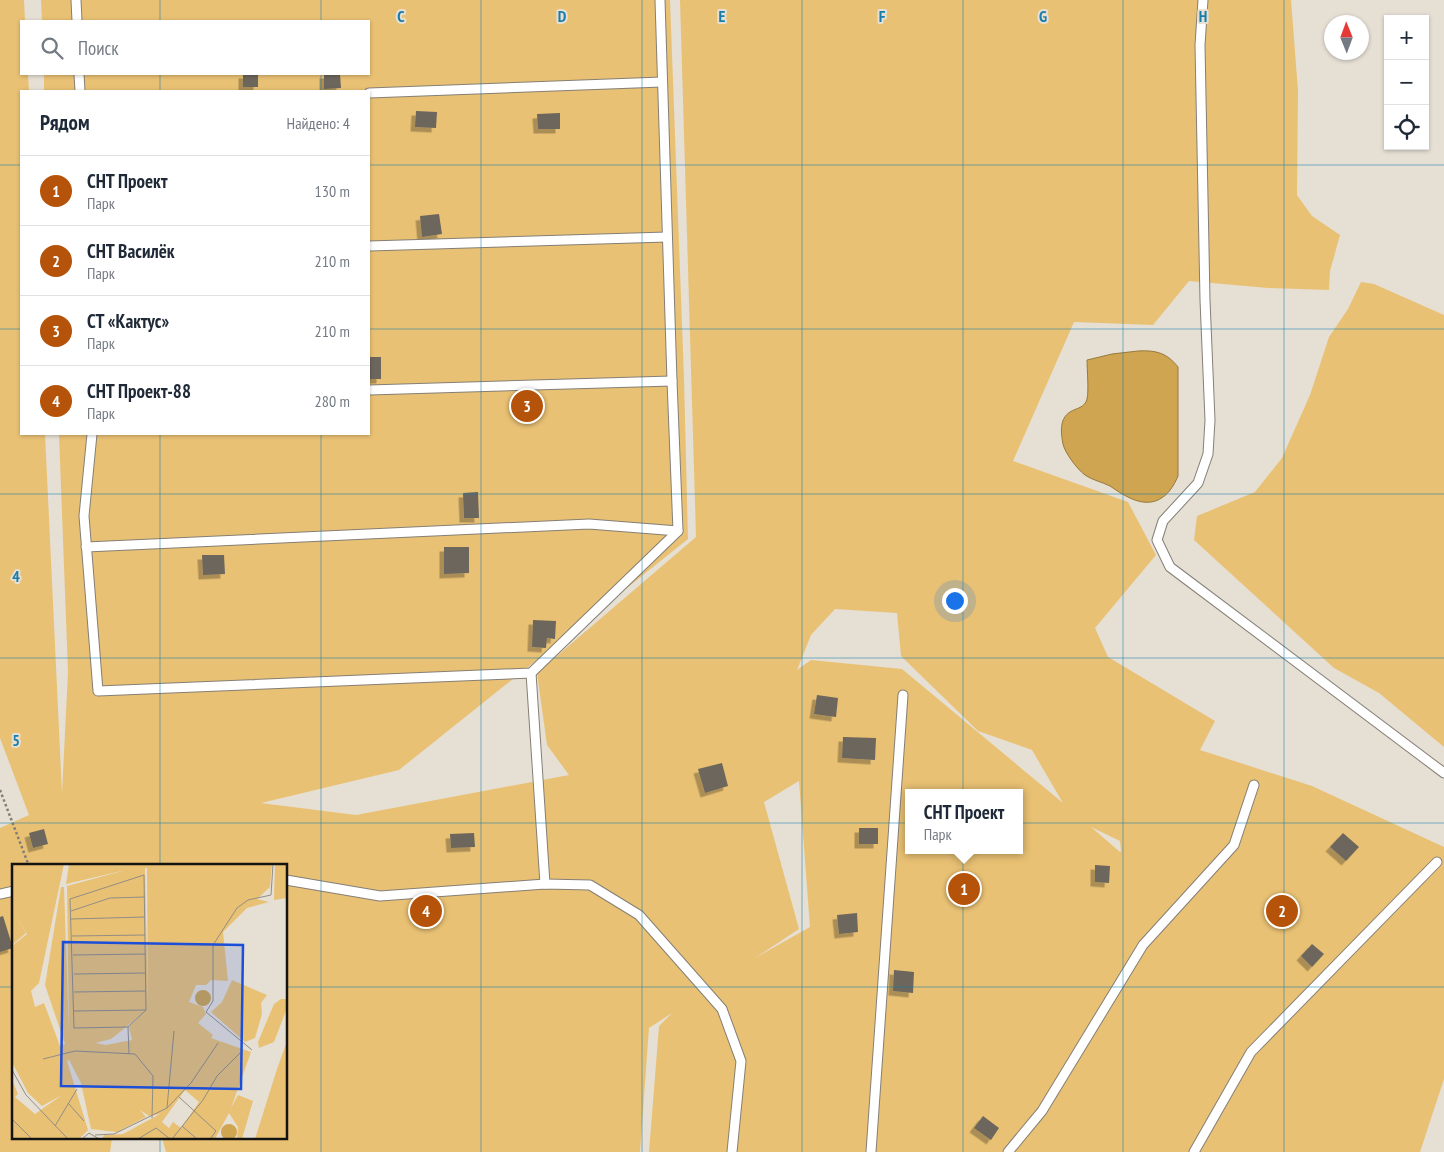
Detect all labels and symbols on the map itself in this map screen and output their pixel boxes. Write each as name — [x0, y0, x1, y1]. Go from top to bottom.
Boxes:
text: C — [397, 6, 405, 26]
text: D — [558, 6, 567, 26]
text: E — [719, 6, 726, 26]
text: F — [879, 6, 886, 26]
text: G — [1039, 6, 1047, 26]
text: H — [1199, 6, 1207, 26]
north arrow — [1324, 15, 1369, 60]
pin: 3 — [511, 387, 543, 425]
text: 4 — [12, 566, 20, 586]
your location — [942, 588, 968, 614]
text: 5 — [12, 730, 20, 750]
inset map — [12, 864, 288, 1140]
pin: 1 — [948, 870, 980, 908]
pin: 4 — [410, 892, 442, 930]
pin: 2 — [1266, 892, 1298, 930]

